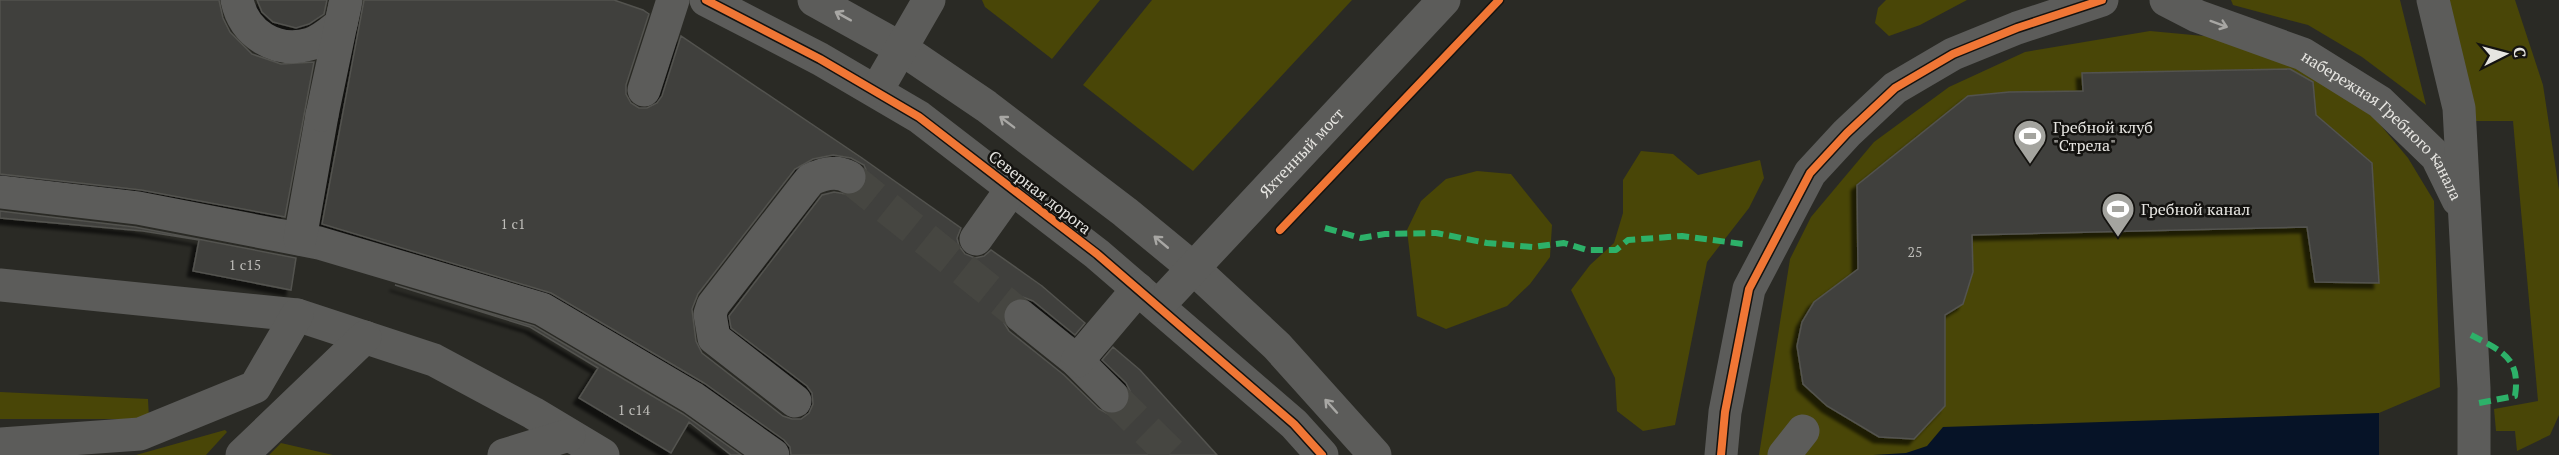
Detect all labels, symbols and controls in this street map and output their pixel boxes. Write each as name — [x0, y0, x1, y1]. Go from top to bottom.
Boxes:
one-way arrow — [835, 10, 852, 22]
one-way arrow — [2209, 19, 2228, 30]
north arrow — [2475, 24, 2535, 84]
street label: набережная Гребного канала — [2297, 45, 2467, 204]
text: С — [2508, 46, 2531, 59]
street label: Яхтенный мост — [1254, 103, 1349, 202]
one-way arrow — [1000, 115, 1016, 128]
place label: Гребной клуб "Стрела" — [2053, 116, 2153, 156]
sports icon: Гребной клуб "Стрела" — [2012, 118, 2048, 165]
street label: Северная дорога — [984, 145, 1096, 239]
sports icon: Гребной канал — [2100, 191, 2136, 238]
place label: Гребной канал — [2141, 198, 2250, 220]
house number: 1 с1 — [501, 214, 525, 233]
one-way arrow — [1153, 235, 1169, 248]
house number: 25 — [1908, 242, 1922, 261]
house number: 1 с15 — [229, 255, 261, 274]
one-way arrow — [1324, 399, 1338, 414]
house number: 1 с14 — [618, 400, 651, 419]

